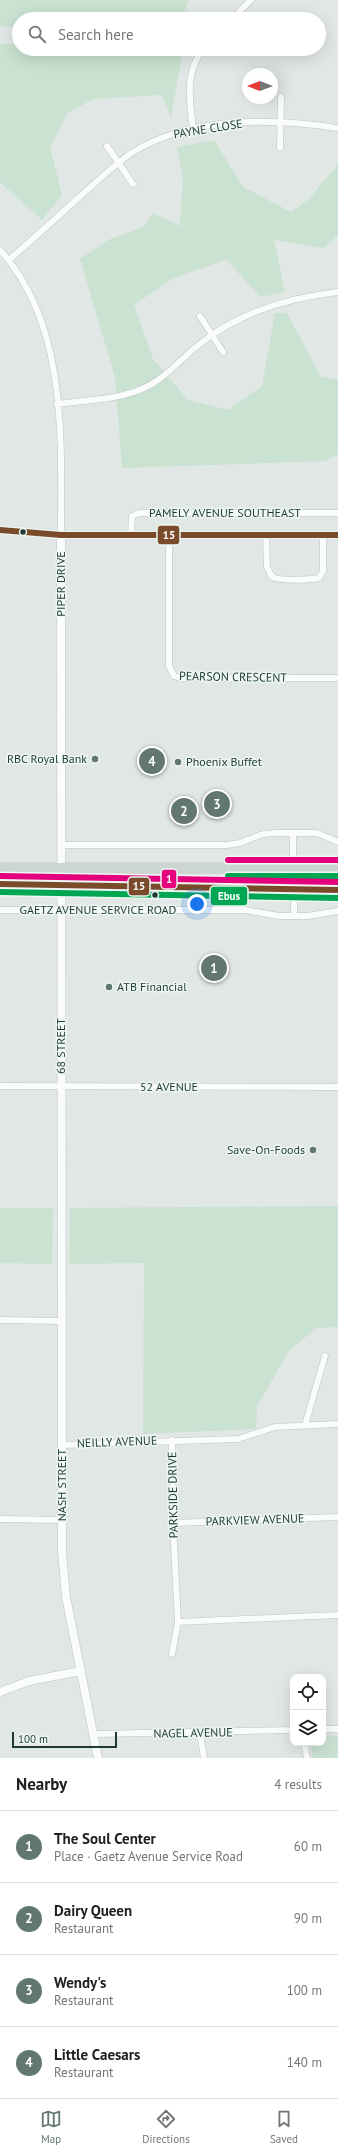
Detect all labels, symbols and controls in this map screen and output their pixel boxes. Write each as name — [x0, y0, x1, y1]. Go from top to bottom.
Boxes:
search box — [12, 12, 326, 56]
icon: search — [26, 23, 48, 45]
text: Search here — [58, 25, 134, 44]
north arrow — [242, 68, 278, 104]
street label: PAYNE CLOSE — [172, 116, 244, 141]
street label: PAMELY AVENUE SOUTHEAST — [149, 505, 301, 520]
line badge: 15 — [157, 525, 180, 545]
unlabelled marker — [18, 527, 28, 537]
text: 15 — [163, 528, 175, 542]
street label: PIPER DRIVE — [53, 551, 68, 617]
street label: PEARSON CRESCENT — [179, 668, 287, 685]
pin: 4 — [139, 746, 165, 776]
place label: RBC Royal Bank — [7, 751, 87, 766]
marker: RBC Royal Bank — [90, 754, 100, 764]
place label: Phoenix Buffet — [186, 754, 262, 769]
marker: Phoenix Buffet — [173, 757, 183, 767]
pin: 3 — [204, 789, 230, 819]
pin: 2 — [171, 796, 197, 826]
line badge: 1 — [161, 869, 177, 889]
text: 1 — [166, 872, 172, 886]
line badge: 15 — [128, 877, 150, 896]
text: 15 — [133, 879, 145, 893]
line badge: Ebus — [210, 886, 248, 906]
text: Ebus — [218, 889, 240, 903]
unlabelled marker — [150, 890, 160, 900]
your location — [187, 894, 207, 914]
street label: GAETZ AVENUE SERVICE ROAD — [20, 902, 177, 917]
pin: 1 — [201, 953, 227, 983]
place label: ATB Financial — [117, 979, 187, 994]
marker: ATB Financial — [104, 982, 114, 992]
street label: 68 STREET — [53, 1018, 68, 1074]
street label: 52 AVENUE — [140, 1079, 198, 1094]
place label: Save-On-Foods — [227, 1142, 305, 1157]
marker: Save-On-Foods — [308, 1145, 318, 1155]
street label: NEILLY AVENUE — [77, 1433, 157, 1450]
street label: NASH STREET — [54, 1448, 69, 1521]
street label: PARKSIDE DRIVE — [164, 1452, 181, 1538]
street label: PARKVIEW AVENUE — [205, 1510, 305, 1529]
map controls — [290, 1674, 326, 1746]
button: locate — [290, 1674, 326, 1710]
button: layers — [290, 1710, 326, 1746]
street label: NAGEL AVENUE — [153, 1724, 233, 1741]
scale bar — [12, 1730, 117, 1749]
text: 100 m — [18, 1732, 48, 1746]
text: Nearby — [16, 1773, 67, 1795]
text: 4 results — [274, 1776, 322, 1793]
text: The Soul Center — [54, 1829, 156, 1848]
text: 1 — [25, 1838, 33, 1855]
text: 60 m — [294, 1838, 322, 1855]
text: Place · Gaetz Avenue Service Road — [54, 1848, 243, 1865]
text: Dairy Queen — [54, 1901, 132, 1920]
text: 2 — [25, 1910, 33, 1927]
text: 90 m — [294, 1910, 322, 1927]
text: Restaurant — [54, 1920, 113, 1937]
text: Wendy's — [54, 1973, 106, 1992]
text: 3 — [25, 1982, 33, 1999]
text: 100 m — [287, 1982, 322, 1999]
text: Restaurant — [54, 1992, 113, 2009]
text: Little Caesars — [54, 2045, 140, 2064]
text: 4 — [25, 2054, 33, 2071]
text: 140 m — [287, 2054, 322, 2071]
text: Restaurant — [54, 2064, 113, 2081]
tab: Map — [40, 2108, 62, 2146]
tab: Directions — [142, 2108, 190, 2146]
tab: Saved — [270, 2108, 298, 2146]

